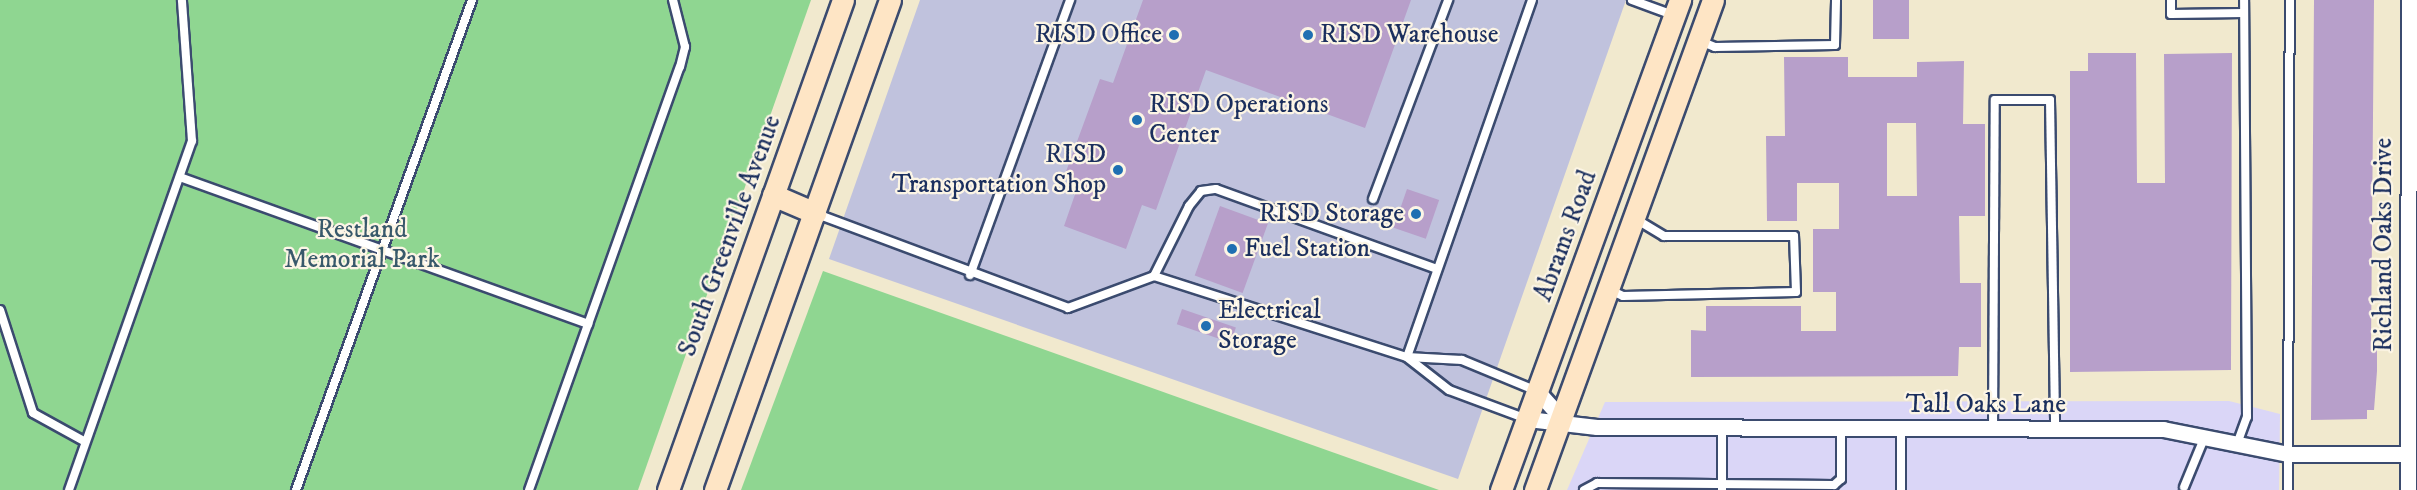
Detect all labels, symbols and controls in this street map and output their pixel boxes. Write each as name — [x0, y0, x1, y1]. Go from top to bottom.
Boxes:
place label: RISD Office — [1035, 19, 1162, 51]
place label: RISD Warehouse — [1320, 19, 1499, 51]
marker: RISD Office — [1167, 28, 1181, 42]
marker: RISD Warehouse — [1301, 28, 1315, 42]
place label: RISD Operations Center — [1149, 89, 1328, 150]
street label: South Greenville Avenue — [672, 111, 788, 361]
marker: RISD Operations Center — [1130, 113, 1144, 127]
street label: Richland Oaks Drive — [2368, 138, 2400, 352]
place label: RISD Transportation Shop — [892, 139, 1106, 200]
marker: RISD Transportation Shop — [1111, 163, 1125, 177]
street label: Abrams Road — [1528, 166, 1604, 306]
place label: RISD Storage — [1259, 198, 1404, 230]
marker: RISD Storage — [1409, 207, 1423, 221]
park label: Restland Memorial Park — [284, 214, 440, 276]
place label: Fuel Station — [1244, 233, 1370, 265]
marker: Fuel Station — [1225, 242, 1239, 256]
place label: Electrical Storage — [1218, 295, 1321, 356]
marker: Electrical Storage — [1199, 319, 1213, 333]
street label: Tall Oaks Lane — [1906, 389, 2066, 421]

